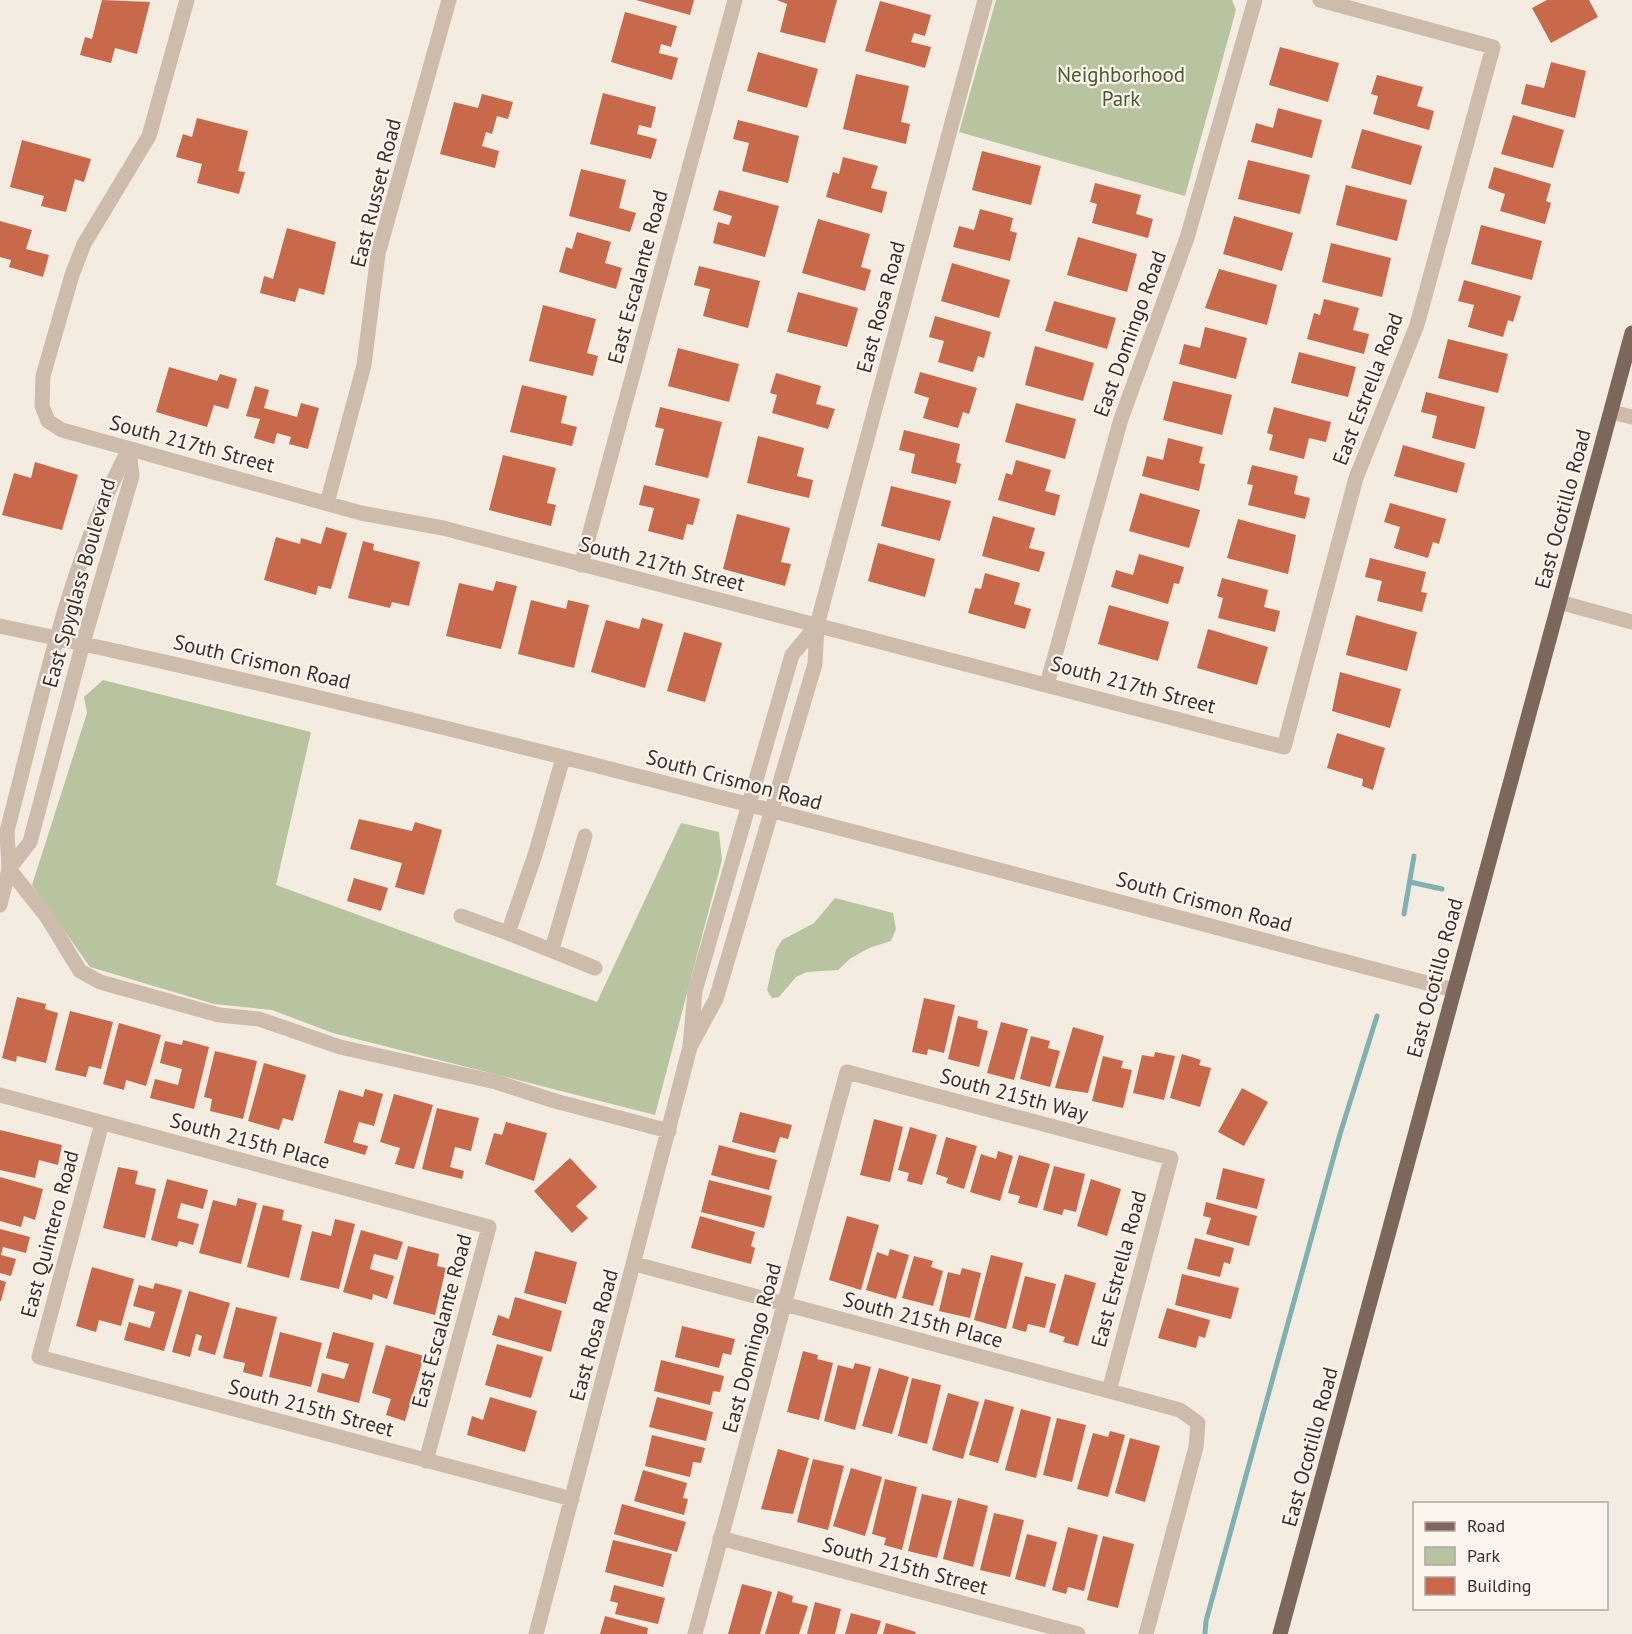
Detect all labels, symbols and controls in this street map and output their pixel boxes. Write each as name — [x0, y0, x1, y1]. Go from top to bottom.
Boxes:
park label: Neighborhood Park — [1057, 61, 1185, 112]
street label: East Russet Road — [344, 116, 407, 270]
street label: East Escalante Road — [601, 187, 674, 367]
street label: East Rosa Road — [850, 238, 911, 376]
street label: East Domingo Road — [1087, 247, 1172, 421]
street label: East Estrella Road — [1326, 309, 1409, 469]
street label: South 217th Street — [107, 409, 278, 479]
street label: East Ocotillo Road — [1528, 426, 1597, 592]
street label: East Spyglass Boulevard — [36, 475, 121, 691]
street label: South 217th Street — [577, 530, 748, 597]
street label: South Crismon Road — [171, 628, 353, 695]
street label: South 217th Street — [1048, 650, 1219, 720]
street label: South Crismon Road — [643, 743, 825, 816]
street label: South Crismon Road — [1113, 865, 1295, 938]
street label: East Ocotillo Road — [1400, 895, 1469, 1061]
street label: South 215th Way — [937, 1062, 1092, 1127]
street label: South 215th Place — [167, 1106, 333, 1175]
street label: East Quintero Road — [14, 1147, 85, 1320]
street label: East Estrella Road — [1085, 1188, 1152, 1350]
street label: East Escalante Road — [405, 1231, 478, 1411]
street label: East Domingo Road — [716, 1260, 787, 1436]
street label: East Rosa Road — [563, 1266, 624, 1404]
street label: South 215th Place — [840, 1285, 1006, 1354]
street label: East Ocotillo Road — [1275, 1364, 1344, 1530]
street label: South 215th Street — [225, 1372, 397, 1443]
legend — [1413, 1502, 1608, 1610]
text: Road — [1467, 1514, 1505, 1537]
street label: South 215th Street — [819, 1530, 991, 1601]
text: Park — [1467, 1544, 1500, 1567]
text: Building — [1467, 1574, 1531, 1597]

